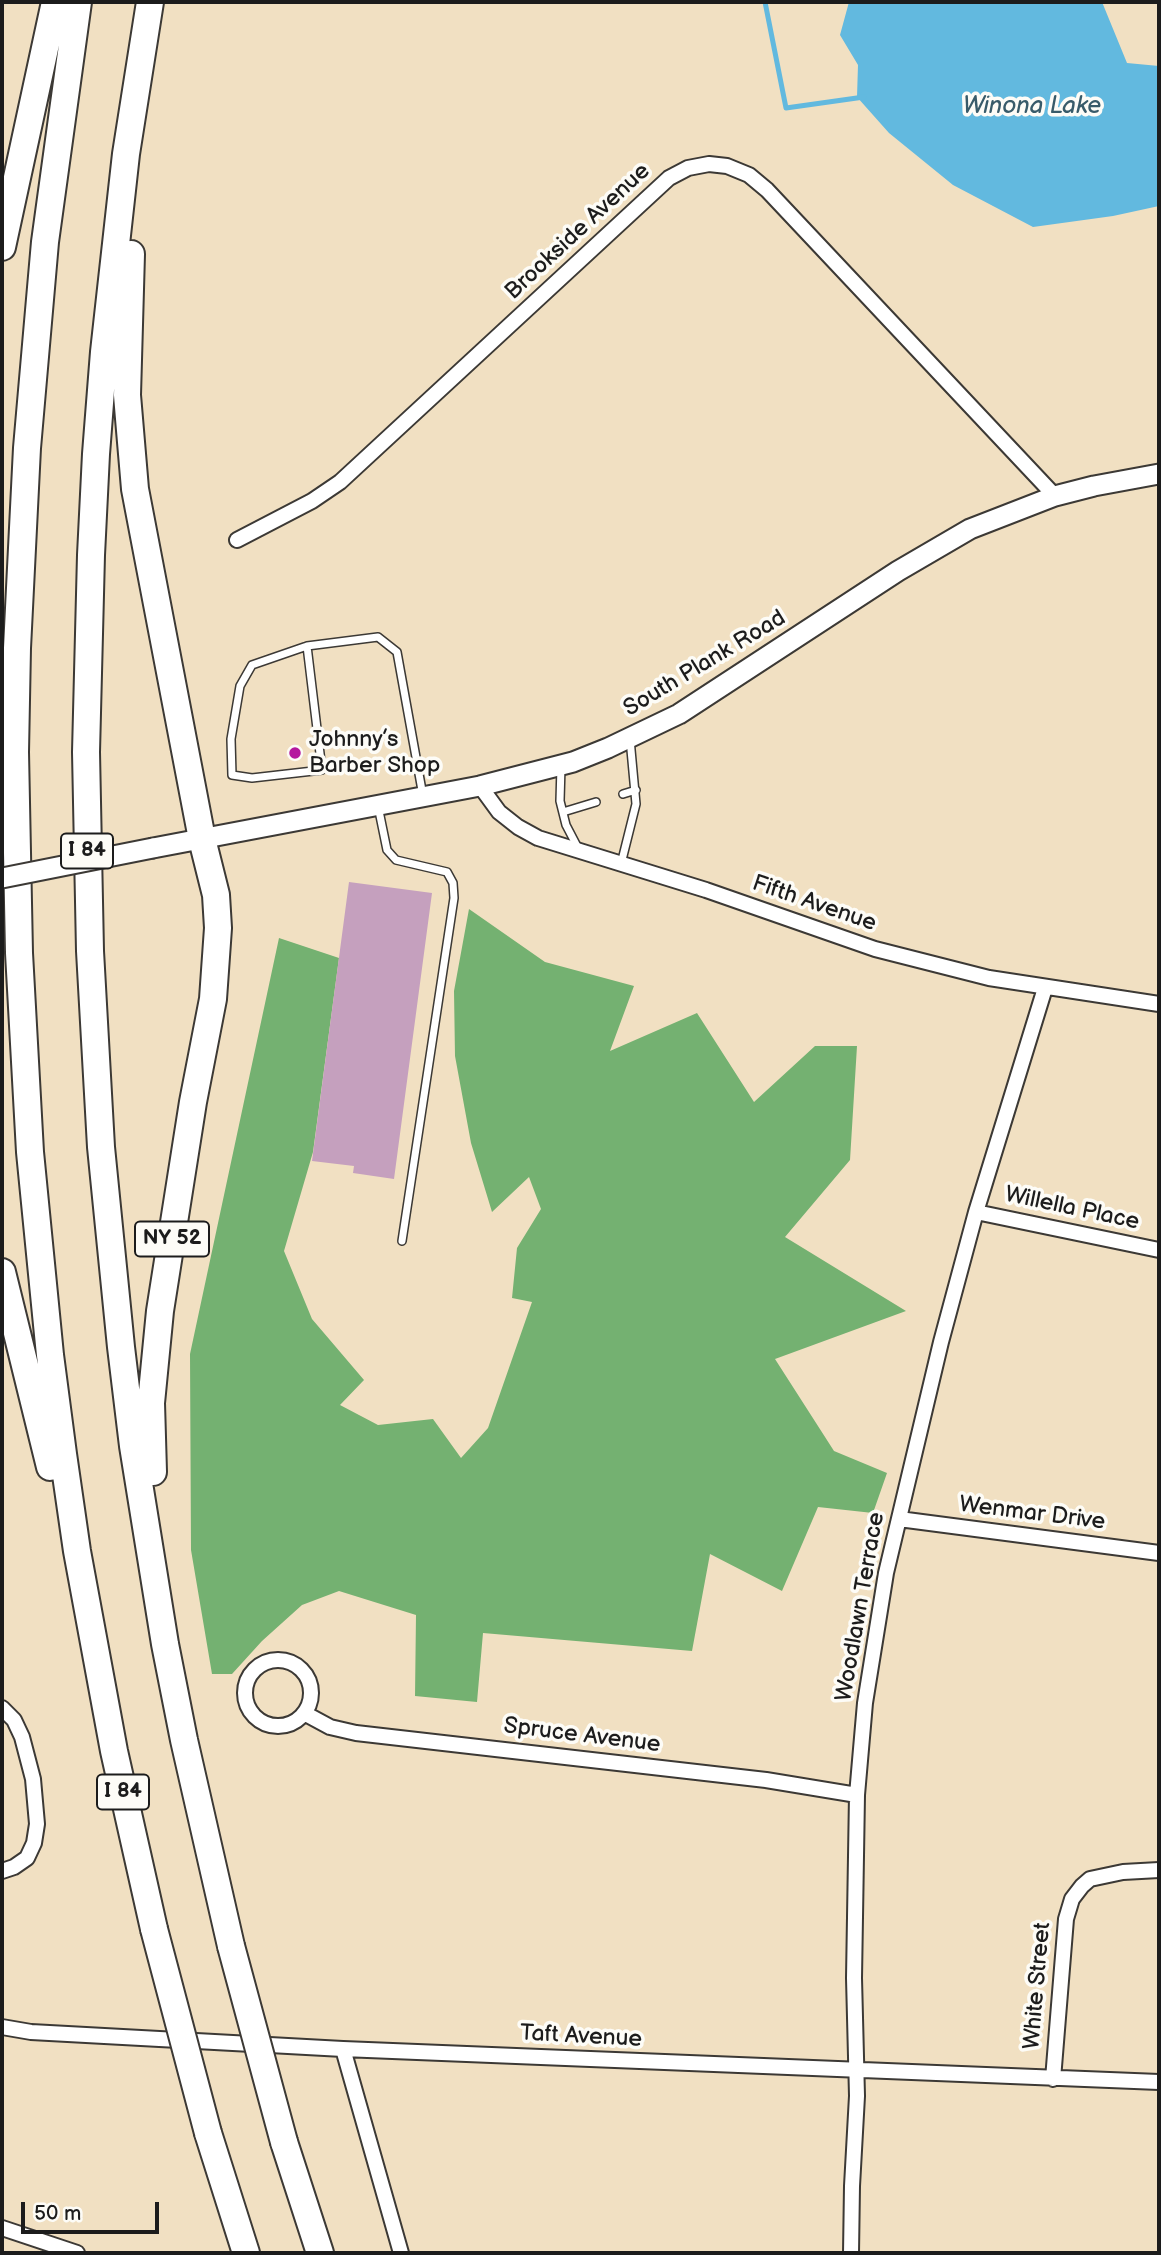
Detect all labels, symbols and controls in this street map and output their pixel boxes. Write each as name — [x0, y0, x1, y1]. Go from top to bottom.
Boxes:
water label: Winona Lake — [963, 93, 1101, 121]
street label: Brookside Avenue — [500, 158, 656, 306]
street label: South Plank Road — [619, 605, 791, 723]
place label: Johnny’s Barber Shop — [309, 726, 440, 780]
marker: Johnny’s Barber Shop — [287, 745, 303, 761]
road number: I 84 — [61, 834, 113, 868]
street label: Fifth Avenue — [748, 870, 880, 938]
street label: Willella Place — [1002, 1181, 1142, 1237]
road number: NY 52 — [135, 1222, 209, 1256]
street label: Wenmar Drive — [957, 1491, 1107, 1537]
street label: Woodlawn Terrace — [831, 1510, 891, 1704]
street label: Spruce Avenue — [502, 1713, 662, 1759]
road number: I 84 — [97, 1774, 149, 1810]
street label: White Street — [1019, 1921, 1057, 2051]
street label: Taft Avenue — [519, 2020, 643, 2054]
scale bar — [24, 2188, 163, 2232]
text: 50 m — [34, 2201, 81, 2226]

